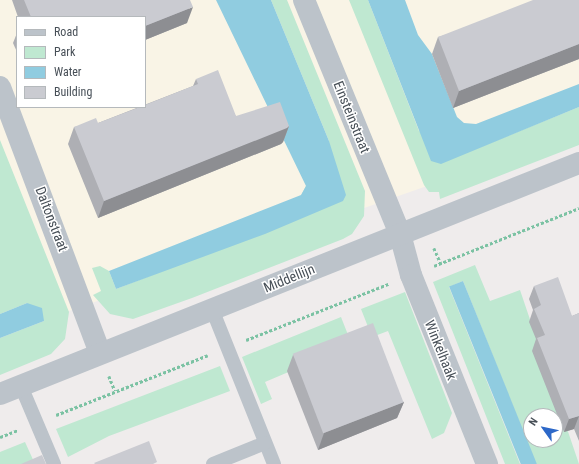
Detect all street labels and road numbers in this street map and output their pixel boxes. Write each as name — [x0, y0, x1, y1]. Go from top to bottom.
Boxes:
street label: Einsteinstraat — [330, 79, 374, 155]
street label: Daltonstraat — [32, 184, 72, 254]
street label: Middellijn — [261, 260, 317, 296]
street label: Winkelhaak — [421, 318, 461, 382]

